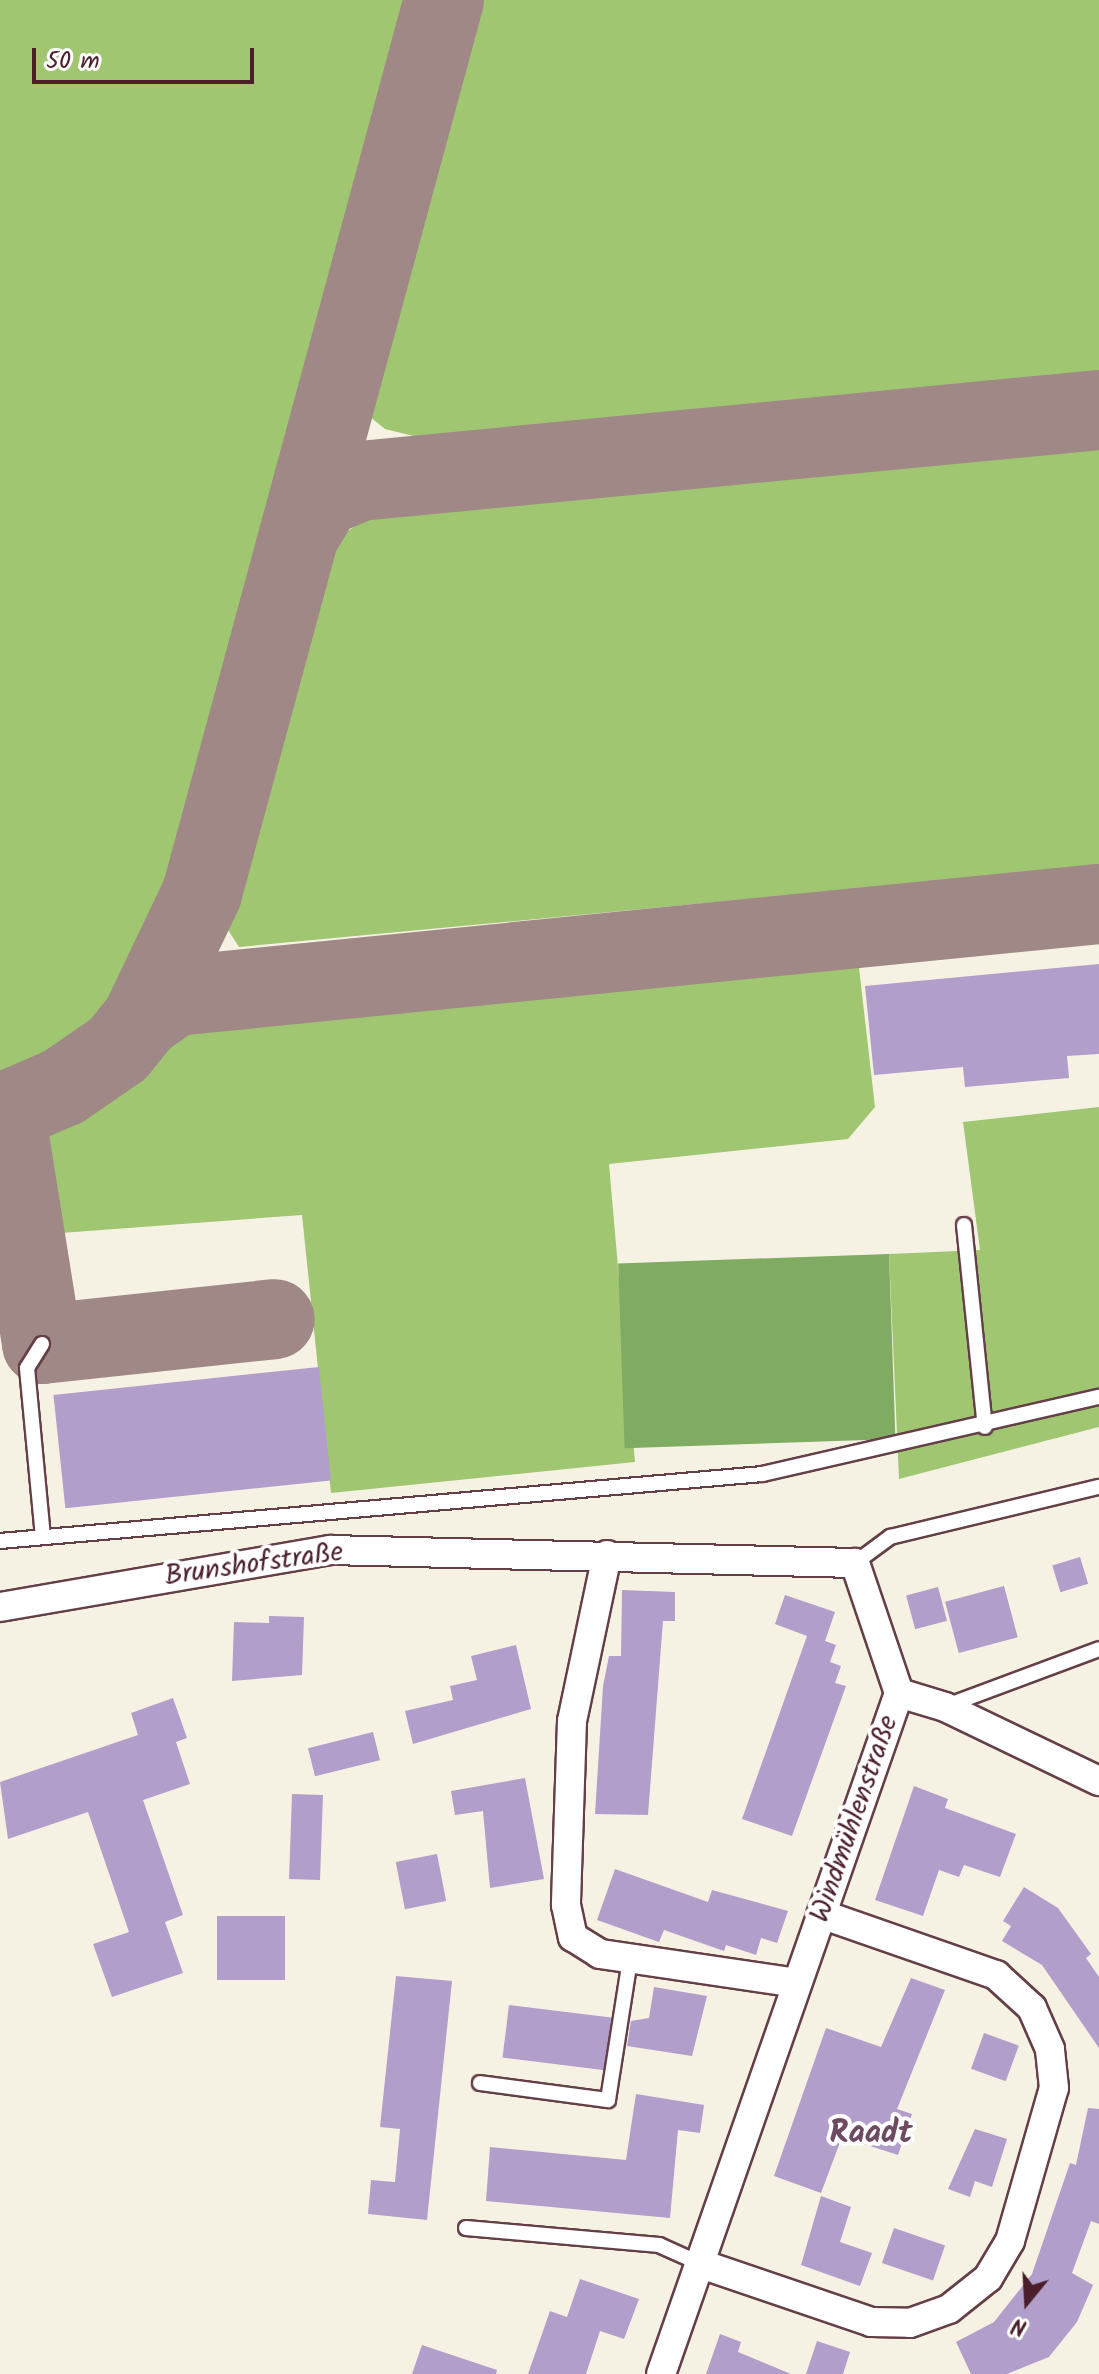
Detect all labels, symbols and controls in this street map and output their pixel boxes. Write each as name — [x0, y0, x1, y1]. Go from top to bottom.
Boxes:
scale bar — [36, 32, 258, 82]
text: 50 m — [46, 42, 100, 81]
street label: Brunshofstraße — [163, 1536, 345, 1594]
street label: Windmühlenstraße — [804, 1711, 906, 1927]
district label: Raadt — [829, 2115, 913, 2153]
north arrow — [987, 2262, 1067, 2342]
text: N — [1007, 2307, 1031, 2344]

